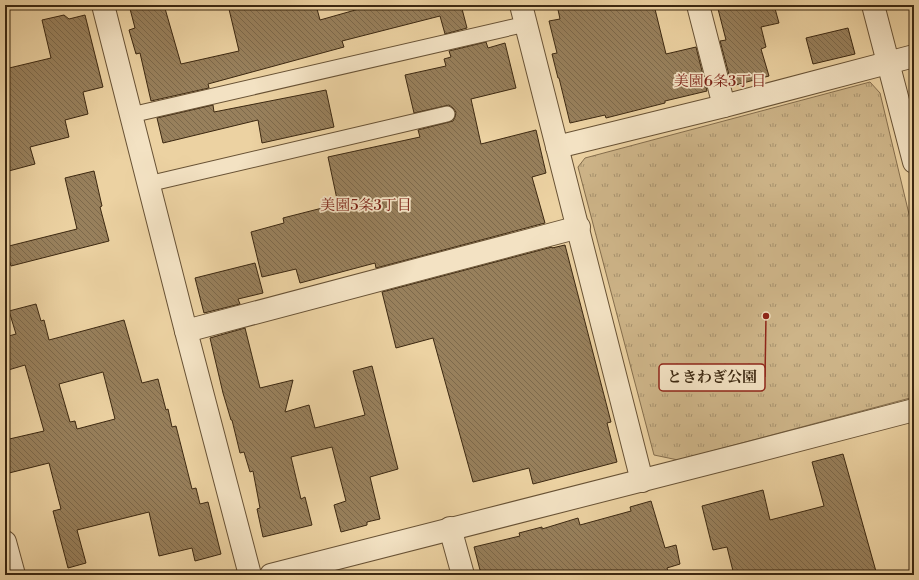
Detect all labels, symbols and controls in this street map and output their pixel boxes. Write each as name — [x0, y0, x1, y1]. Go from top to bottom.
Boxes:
district label: 美園6条3丁目 — [674, 72, 766, 91]
district label: 美園5条3丁目 — [320, 196, 412, 215]
callout: ときわぎ公園 — [659, 364, 765, 391]
text: ときわぎ公園 — [667, 368, 757, 387]

